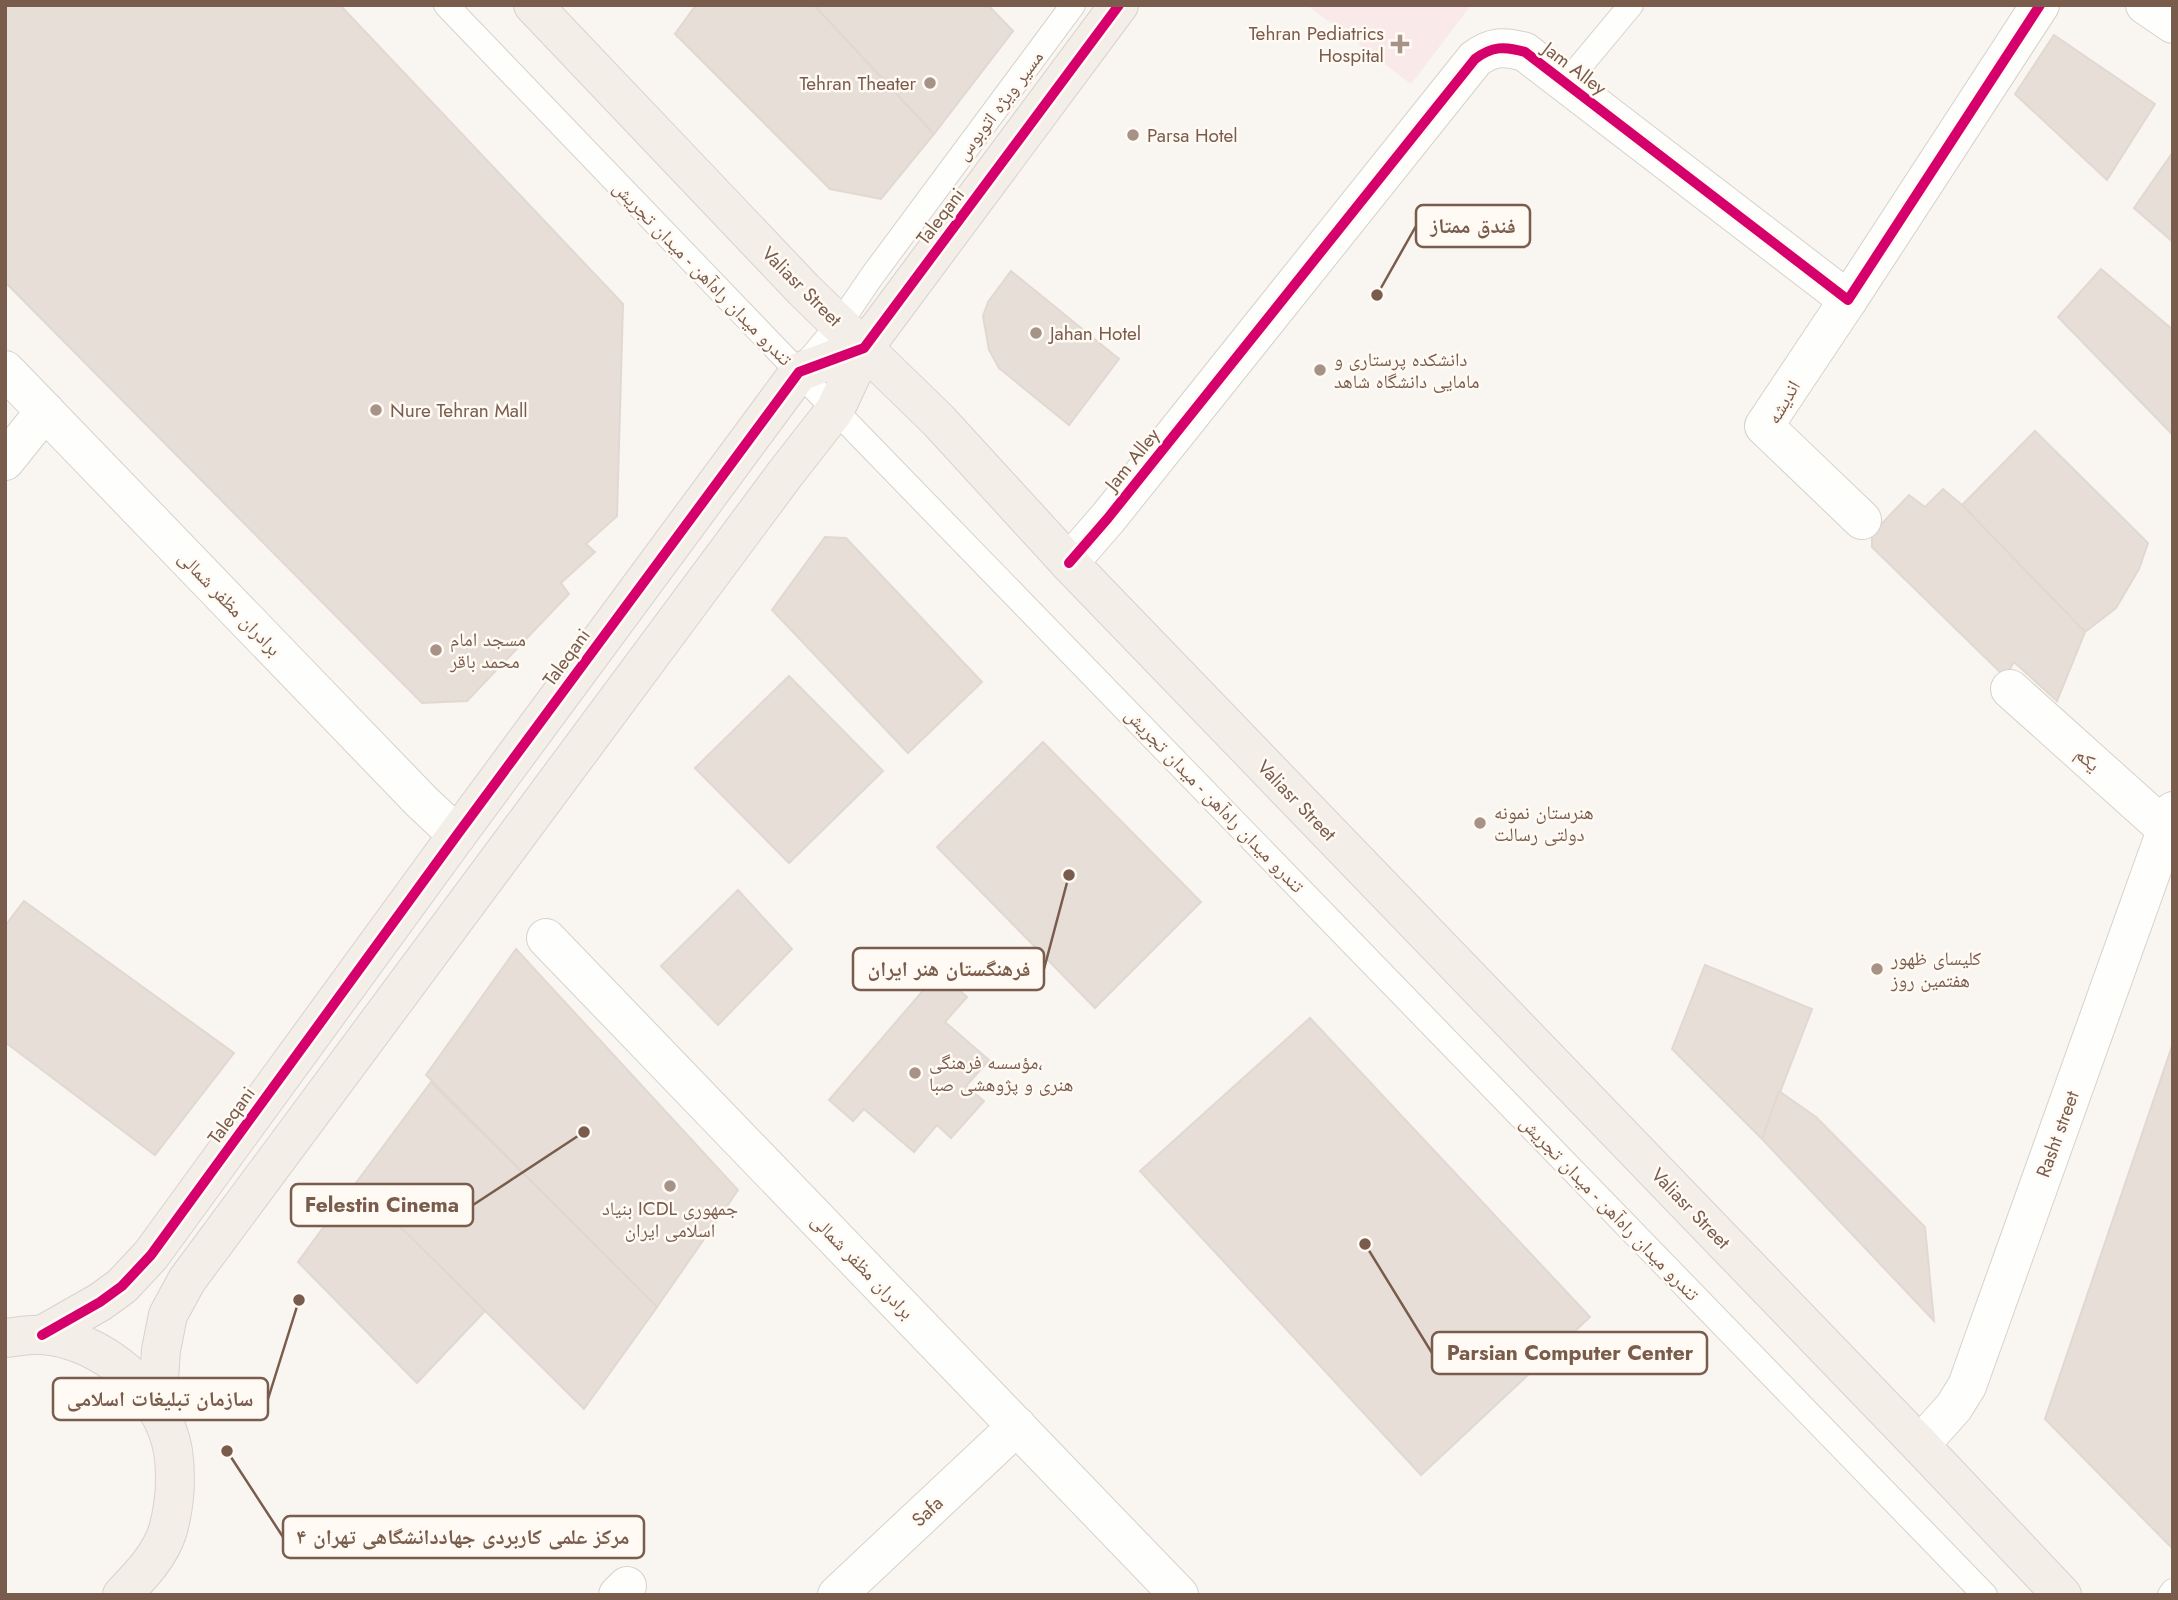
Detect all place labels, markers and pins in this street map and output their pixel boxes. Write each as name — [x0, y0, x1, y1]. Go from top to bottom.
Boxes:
place label: Tehran Pediatrics Hospital — [1249, 20, 1384, 69]
marker: Tehran Pediatrics Hospital — [1390, 34, 1410, 54]
place label: Tehran Theater — [799, 70, 916, 97]
marker: Tehran Theater — [922, 75, 938, 91]
place label: Parsa Hotel — [1147, 122, 1238, 149]
marker: Parsa Hotel — [1125, 127, 1141, 143]
callout: فندق ممتاز — [1416, 205, 1530, 247]
place label: Jahan Hotel — [1047, 320, 1141, 347]
marker: Jahan Hotel — [1028, 325, 1044, 341]
place label: دانشکده پرستاری و مامایی دانشگاه شاهد — [1334, 346, 1479, 395]
marker: دانشکده پرستاری و مامایی دانشگاه شاهد — [1312, 362, 1328, 378]
place label: Nure Tehran Mall — [390, 397, 528, 424]
marker: Nure Tehran Mall — [368, 402, 384, 418]
place label: مسجد امام محمد باقر — [449, 626, 526, 675]
marker: مسجد امام محمد باقر — [428, 642, 444, 658]
place label: هنرستان نمونه دولتی رسالت — [1494, 799, 1594, 848]
marker: هنرستان نمونه دولتی رسالت — [1472, 815, 1488, 831]
place label: کلیسای ظهور هفتمین روز — [1890, 945, 1981, 994]
callout: فرهنگستان هنر ایران — [853, 948, 1044, 990]
marker: کلیسای ظهور هفتمین روز — [1869, 961, 1885, 977]
place label: مؤسسه فرهنگی، هنری و پژوهشی صبا — [929, 1049, 1073, 1098]
marker: مؤسسه فرهنگی، هنری و پژوهشی صبا — [907, 1065, 923, 1081]
marker: بنیاد ICDL جمهوری اسلامی ایران — [662, 1178, 678, 1194]
callout: Felestin Cinema — [291, 1184, 473, 1226]
place label: بنیاد ICDL جمهوری اسلامی ایران — [602, 1195, 738, 1244]
callout: Parsian Computer Center — [1432, 1332, 1707, 1374]
callout: سازمان تبلیغات اسلامی — [53, 1378, 268, 1420]
callout: مرکز علمی کاربردی جهاددانشگاهی تهران ۴ — [283, 1516, 644, 1558]

